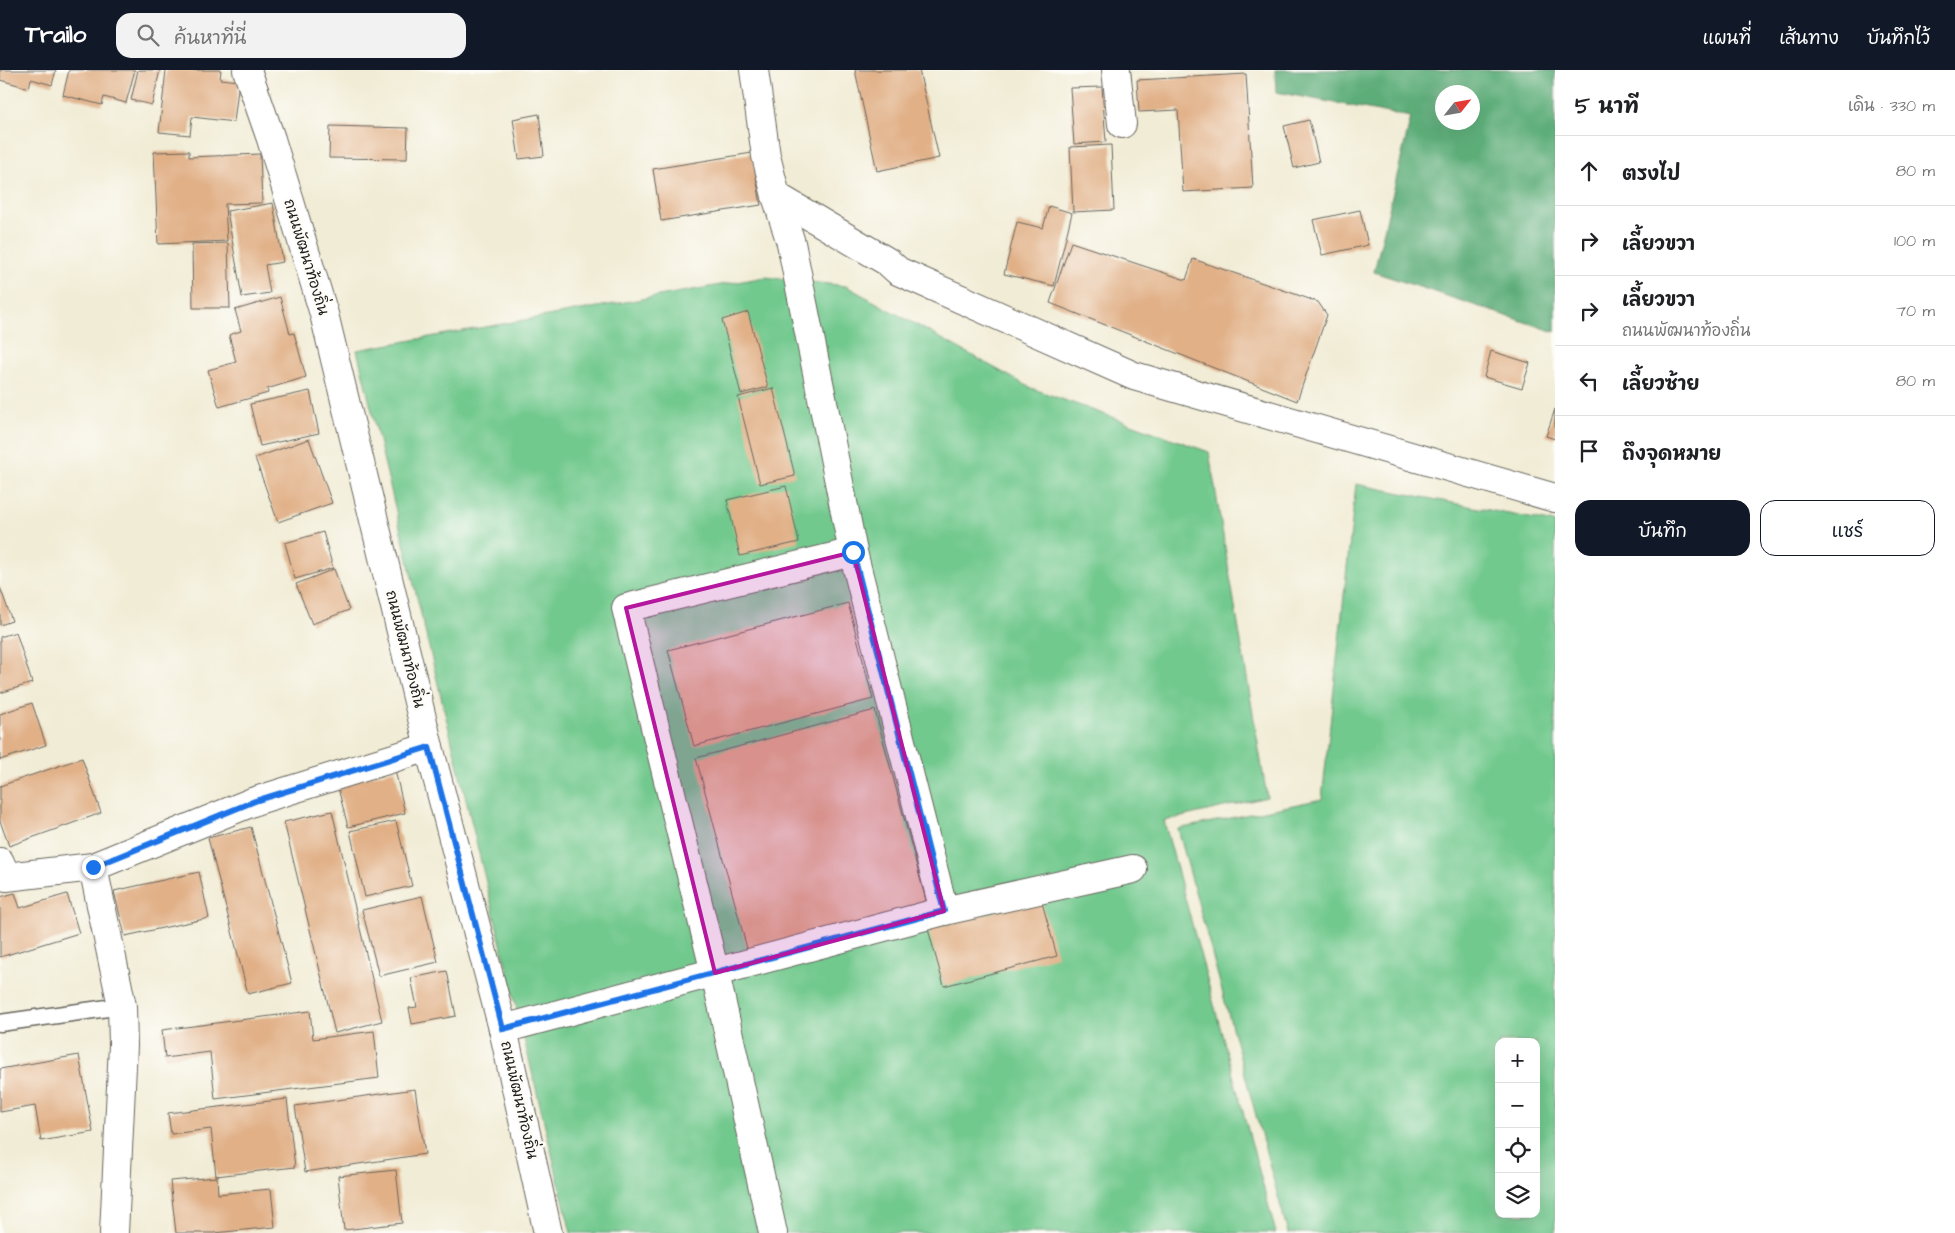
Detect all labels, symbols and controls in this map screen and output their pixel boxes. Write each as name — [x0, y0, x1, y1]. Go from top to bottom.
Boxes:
search box — [116, 13, 466, 58]
text: Trailo — [25, 18, 86, 52]
icon: search — [134, 21, 162, 49]
text: ค้นหาที่นี่ — [174, 25, 247, 52]
text: แผนที่ — [1703, 26, 1751, 51]
text: เส้นทาง — [1779, 26, 1839, 51]
text: บันทึกไว้ — [1867, 26, 1930, 51]
north arrow — [1435, 85, 1480, 130]
text: 5 นาที — [1575, 92, 1639, 121]
text: เดิน · 330 m — [1848, 95, 1935, 117]
icon: ahead — [1575, 157, 1603, 185]
text: 80 m — [1896, 160, 1935, 182]
text: ตรงไป — [1622, 161, 1680, 188]
street label: ถนนพัฒนาท้องถิ่น — [278, 195, 337, 318]
icon: right — [1575, 227, 1603, 255]
text: 100 m — [1894, 230, 1935, 252]
text: เลี้ยวขวา — [1622, 231, 1695, 258]
text: เลี้ยวขวา — [1622, 287, 1695, 314]
icon: right — [1575, 297, 1603, 325]
text: 70 m — [1896, 300, 1935, 322]
text: ถนนพัฒนาท้องถิ่น — [1622, 320, 1750, 342]
icon: left — [1575, 367, 1603, 395]
text: 80 m — [1896, 370, 1935, 392]
text: เลี้ยวซ้าย — [1622, 371, 1699, 398]
icon: arrive — [1575, 437, 1603, 465]
text: ถึงจุดหมาย — [1622, 441, 1721, 468]
button: บันทึก — [1575, 500, 1750, 556]
button: แชร์ — [1760, 500, 1935, 556]
route start — [842, 541, 865, 564]
street label: ถนนพัฒนาท้องถิ่น — [380, 587, 433, 710]
route end — [82, 856, 105, 879]
street label: ถนนพัฒนาท้องถิ่น — [495, 1038, 546, 1161]
map controls — [1495, 1038, 1540, 1218]
button: + — [1495, 1038, 1540, 1083]
button: − — [1495, 1083, 1540, 1128]
button: locate — [1495, 1128, 1540, 1173]
button: layers — [1495, 1173, 1540, 1218]

